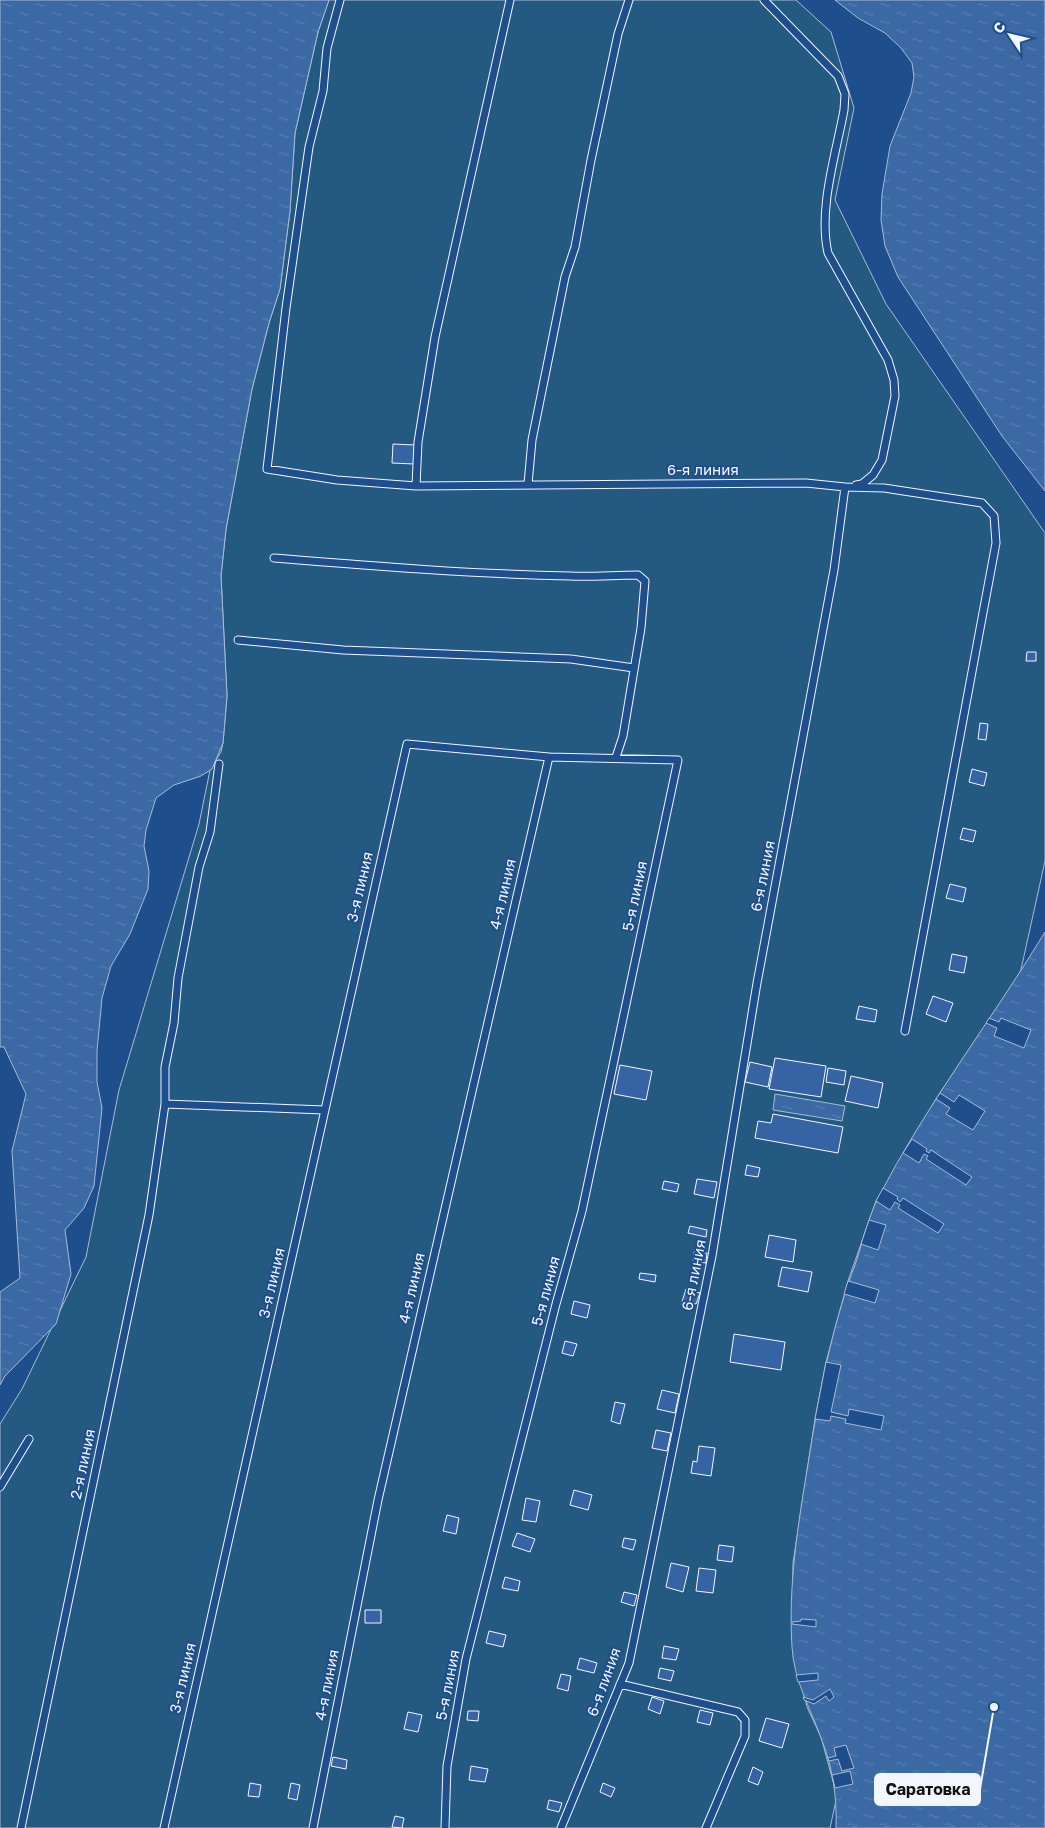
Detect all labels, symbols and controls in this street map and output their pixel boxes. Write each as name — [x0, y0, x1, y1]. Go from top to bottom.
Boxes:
north arrow — [985, 10, 1035, 60]
text: С — [989, 18, 1009, 36]
street label: 6-я линия — [667, 460, 739, 478]
street label: 6-я линия — [746, 839, 778, 913]
street label: 3-я линия — [342, 850, 376, 924]
street label: 4-я линия — [485, 857, 519, 931]
street label: 5-я линия — [618, 859, 650, 933]
street label: 6-я линия — [677, 1238, 709, 1312]
street label: 3-я линия — [254, 1246, 288, 1320]
street label: 4-я линия — [394, 1251, 428, 1325]
street label: 5-я линия — [527, 1254, 563, 1328]
street label: 2-я линия — [66, 1427, 98, 1501]
street label: 3-я линия — [165, 1641, 199, 1715]
street label: 6-я линия — [582, 1645, 624, 1718]
street label: 4-я линия — [310, 1648, 342, 1722]
street label: 5-я линия — [431, 1648, 463, 1722]
callout: Саратовка — [875, 1774, 980, 1805]
text: Саратовка — [885, 1779, 971, 1799]

